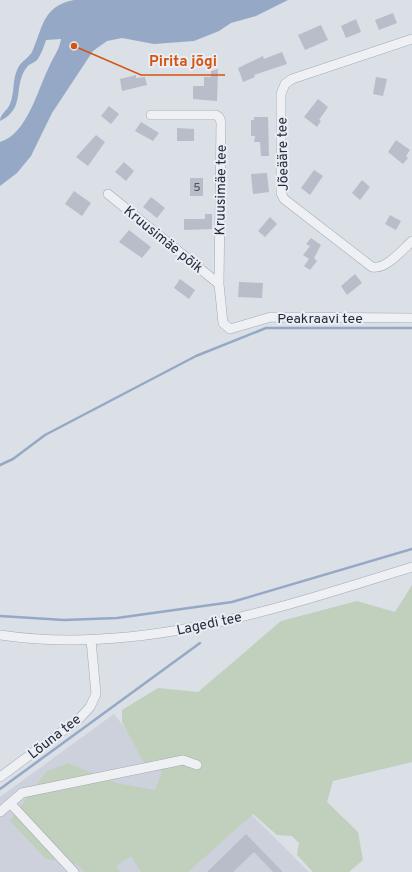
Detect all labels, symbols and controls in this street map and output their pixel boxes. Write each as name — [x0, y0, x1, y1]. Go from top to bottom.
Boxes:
callout: Pirita jõgi — [141, 48, 225, 75]
text: Pirita jõgi — [149, 53, 217, 72]
street label: Jõeääre tee — [274, 117, 293, 191]
street label: Kruusimäe tee — [212, 144, 231, 236]
house number: 5 — [193, 180, 201, 196]
street label: Kruusimäe põik — [120, 203, 206, 277]
street label: Peakraavi tee — [277, 311, 363, 328]
street label: Lagedi tee — [175, 609, 243, 640]
street label: Lõuna tee — [25, 711, 85, 763]

